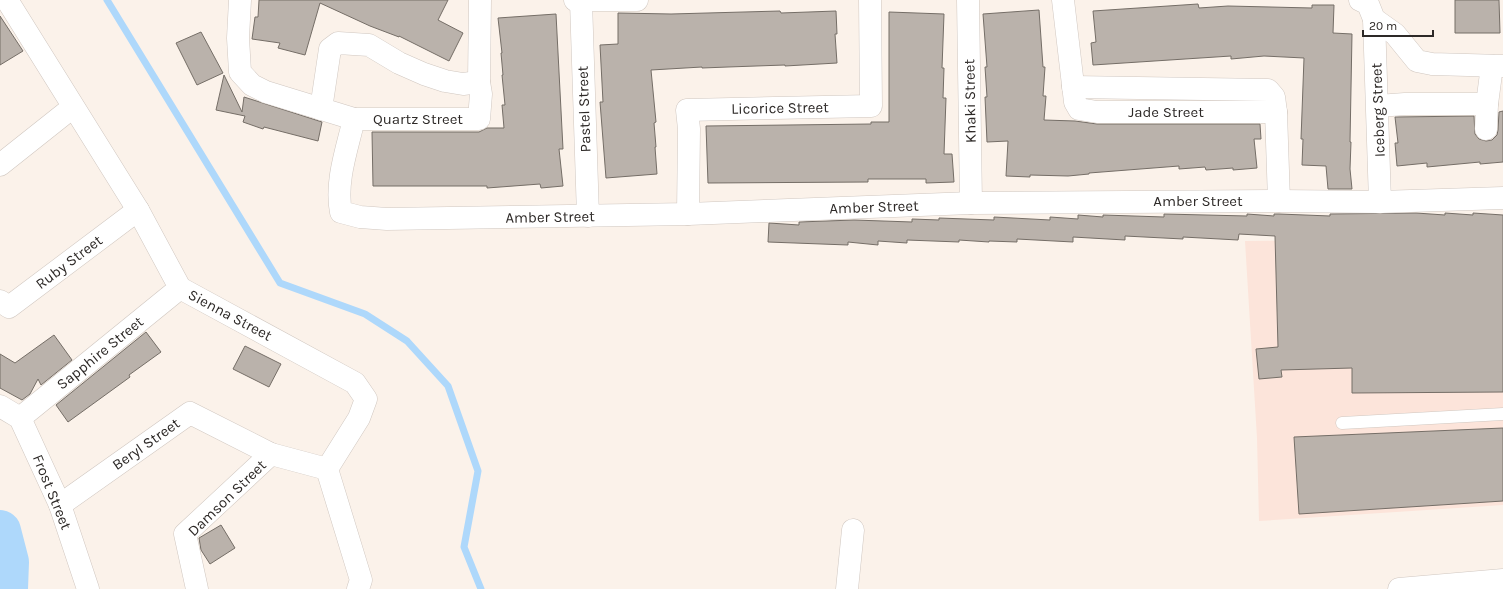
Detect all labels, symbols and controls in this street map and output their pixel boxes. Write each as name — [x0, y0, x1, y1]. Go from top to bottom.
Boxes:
scale bar — [1363, 12, 1433, 38]
text: 20 m — [1369, 19, 1397, 33]
street label: Khaki Street — [960, 58, 980, 143]
street label: Iceberg Street — [1367, 62, 1389, 158]
street label: Pastel Street — [573, 65, 595, 153]
street label: Licorice Street — [731, 98, 829, 118]
street label: Jade Street — [1128, 103, 1204, 121]
street label: Quartz Street — [373, 110, 463, 128]
street label: Amber Street — [1153, 192, 1243, 210]
street label: Amber Street — [829, 196, 919, 218]
street label: Amber Street — [505, 207, 595, 227]
street label: Ruby Street — [32, 231, 106, 293]
street label: Sienna Street — [185, 285, 275, 345]
street label: Sapphire Street — [53, 312, 147, 393]
street label: Beryl Street — [109, 414, 184, 474]
street label: Frost Street — [29, 452, 75, 533]
street label: Damson Street — [184, 456, 270, 540]

